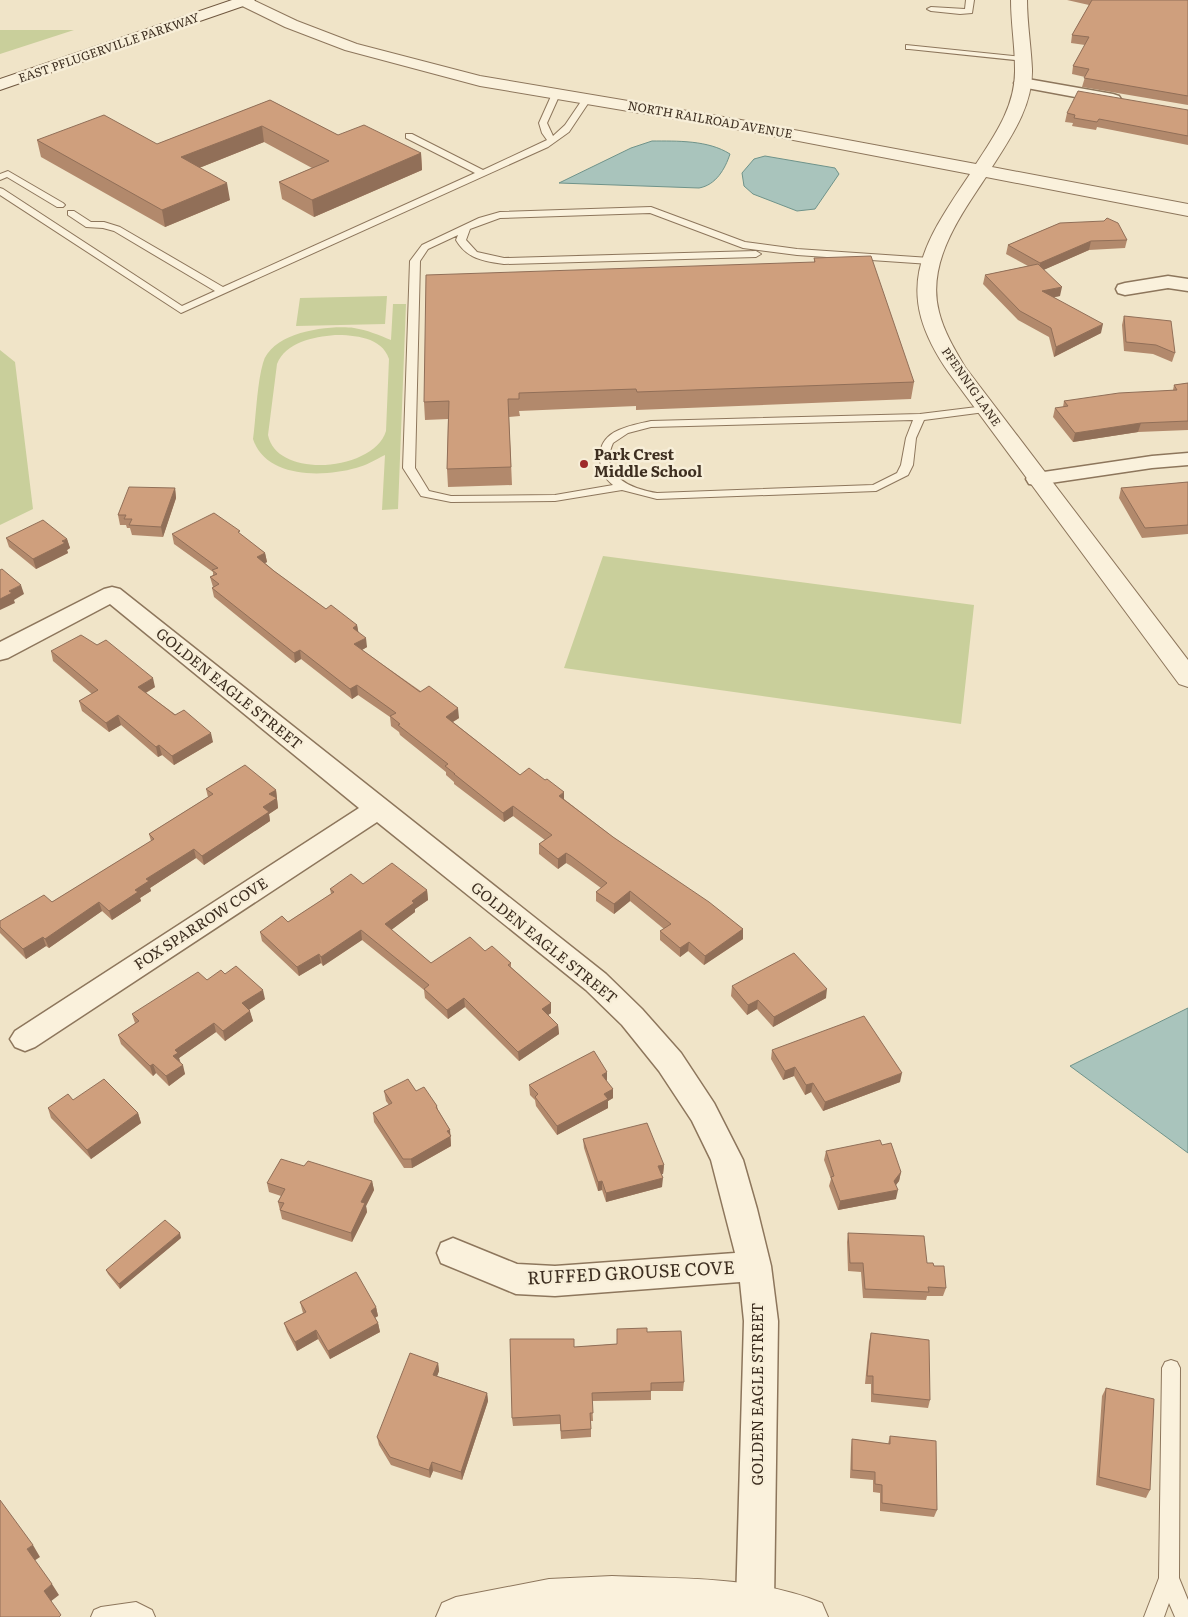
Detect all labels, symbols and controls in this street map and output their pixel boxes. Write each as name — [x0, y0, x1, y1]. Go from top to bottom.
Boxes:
street label: EAST PFLUGERVILLE PARKWAY — [16, 7, 202, 87]
street label: NORTH RAILROAD AVENUE — [626, 96, 794, 142]
street label: PFENNIG LANE — [938, 343, 1006, 430]
place label: Park Crest Middle School — [594, 442, 703, 482]
marker: Park Crest Middle School — [578, 458, 590, 470]
street label: GOLDEN EAGLE STREET — [152, 621, 308, 754]
street label: FOX SPARROW COVE — [129, 871, 272, 975]
street label: GOLDEN EAGLE STREET — [467, 875, 623, 1008]
street label: RUFFED GROUSE COVE — [527, 1253, 735, 1290]
street label: GOLDEN EAGLE STREET — [745, 1303, 768, 1485]

